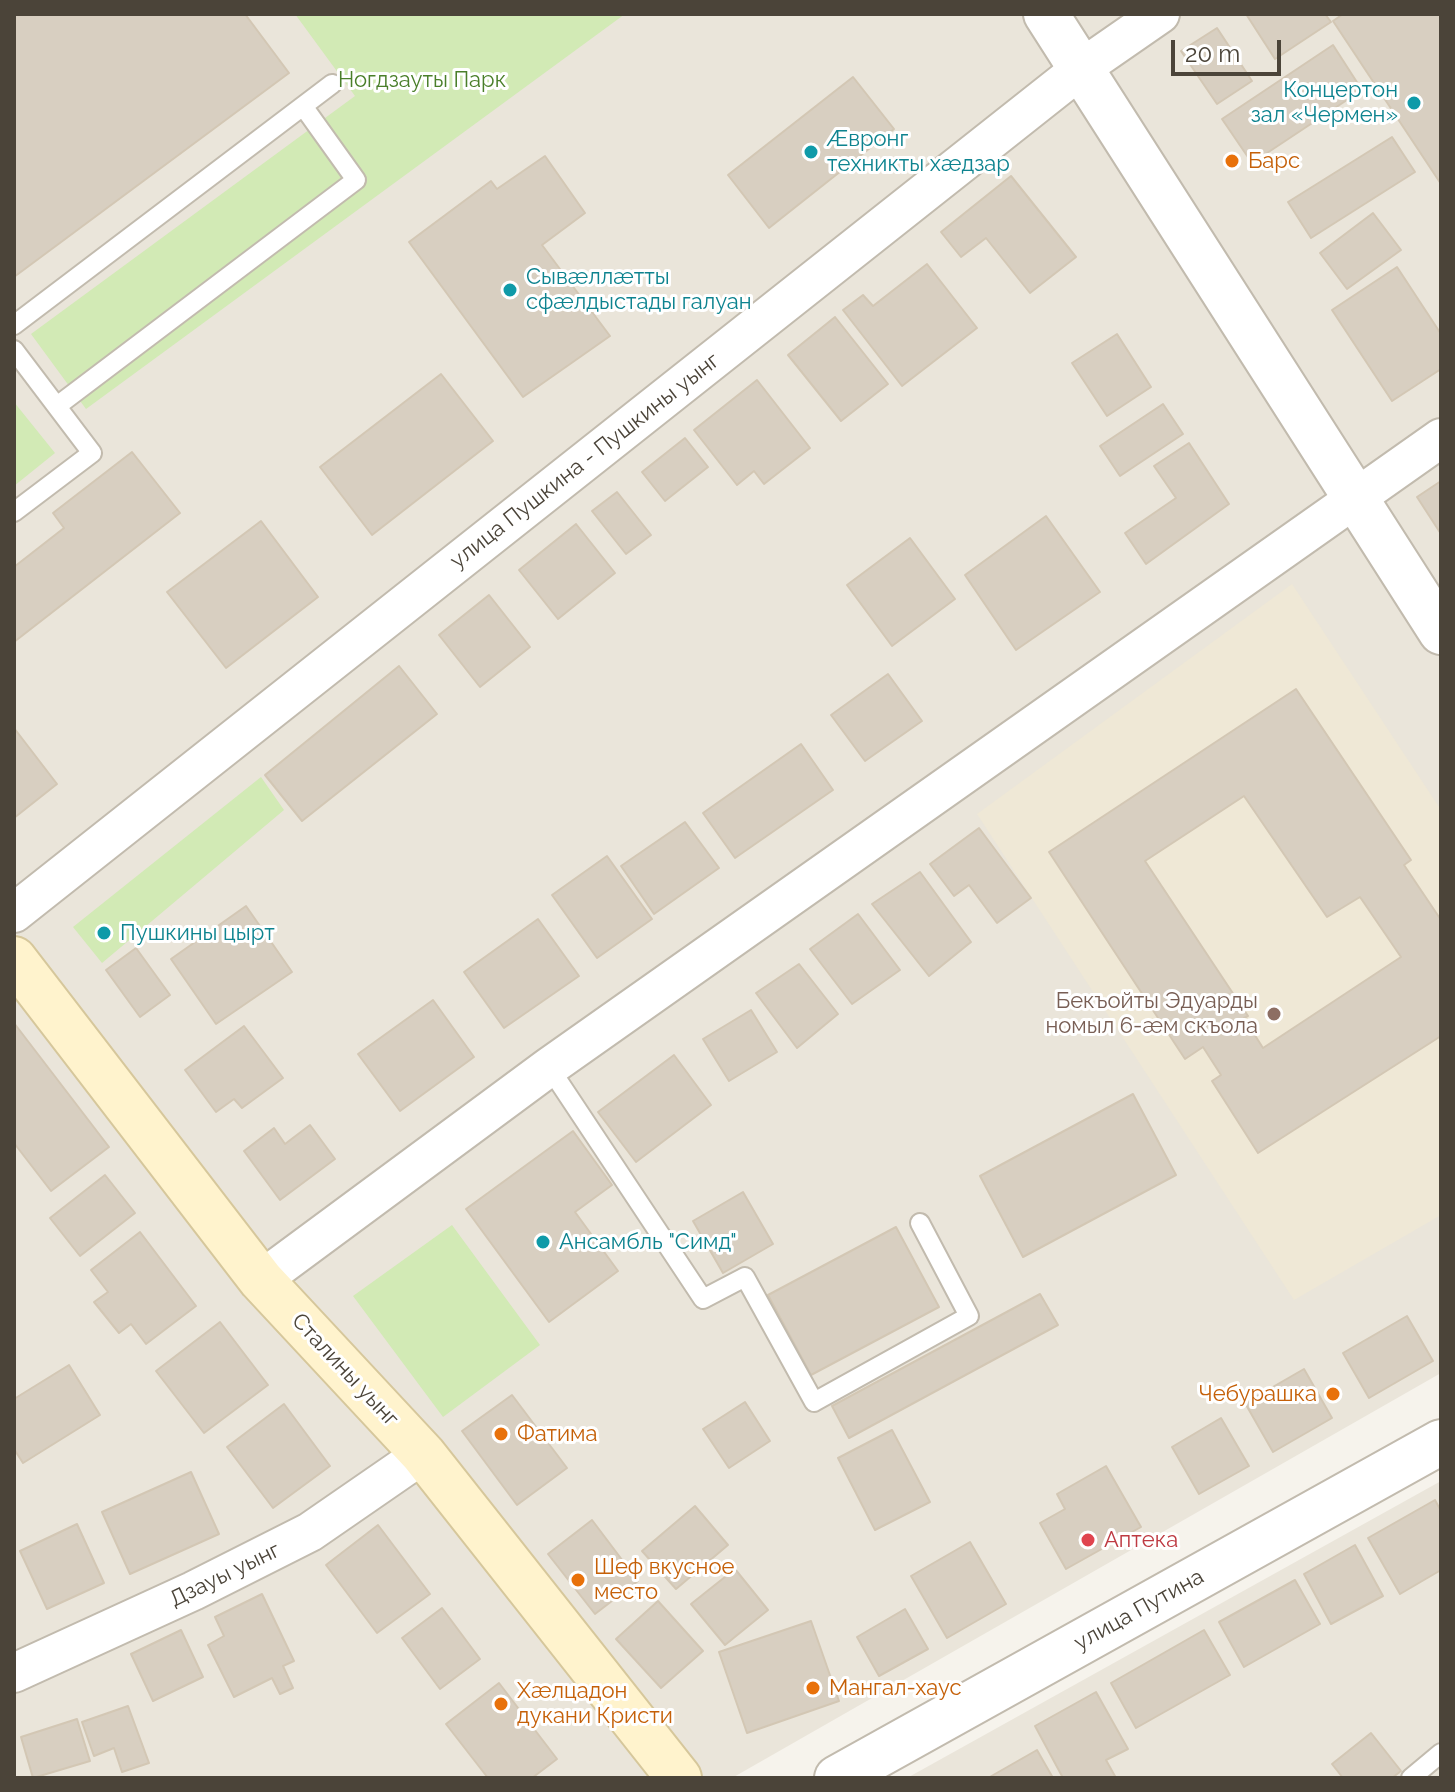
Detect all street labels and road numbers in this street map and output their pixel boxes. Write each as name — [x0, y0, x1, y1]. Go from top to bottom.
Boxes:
street label: улица Пушкина - Пушкины уынг — [445, 348, 725, 574]
street label: Сталины уынг — [286, 1308, 404, 1432]
street label: Дзауы уынг — [166, 1537, 284, 1613]
street label: улица Путина — [1070, 1564, 1208, 1656]

